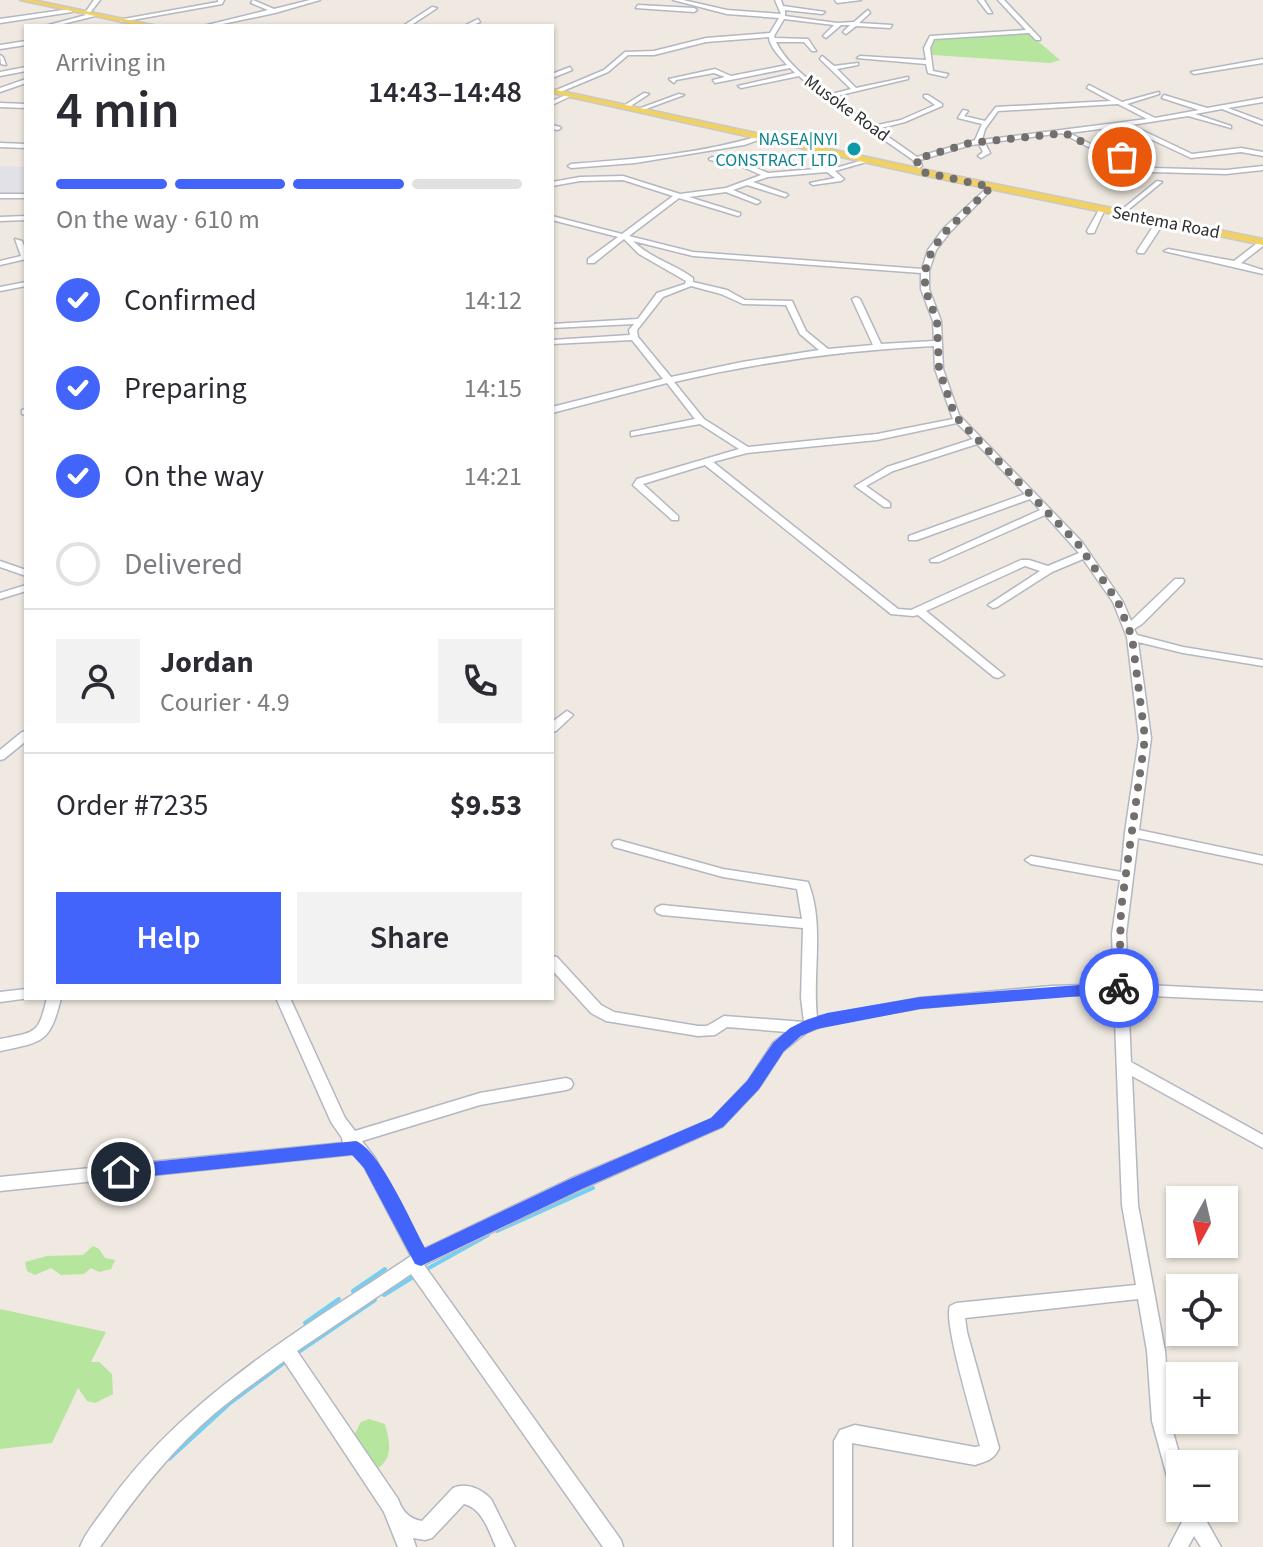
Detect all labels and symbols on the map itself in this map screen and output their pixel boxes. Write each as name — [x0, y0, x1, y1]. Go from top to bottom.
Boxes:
street label: Musoke Road — [799, 69, 894, 148]
pin — [1088, 123, 1156, 191]
place label: NASEA|NYI CONSTRACT LTD — [715, 127, 838, 173]
marker: NASEA|NYI CONSTRACT LTD — [845, 140, 863, 158]
street label: Sentema Road — [1110, 200, 1222, 245]
courier — [1079, 948, 1159, 1028]
pin — [87, 1138, 155, 1206]
north arrow — [1166, 1186, 1238, 1258]

